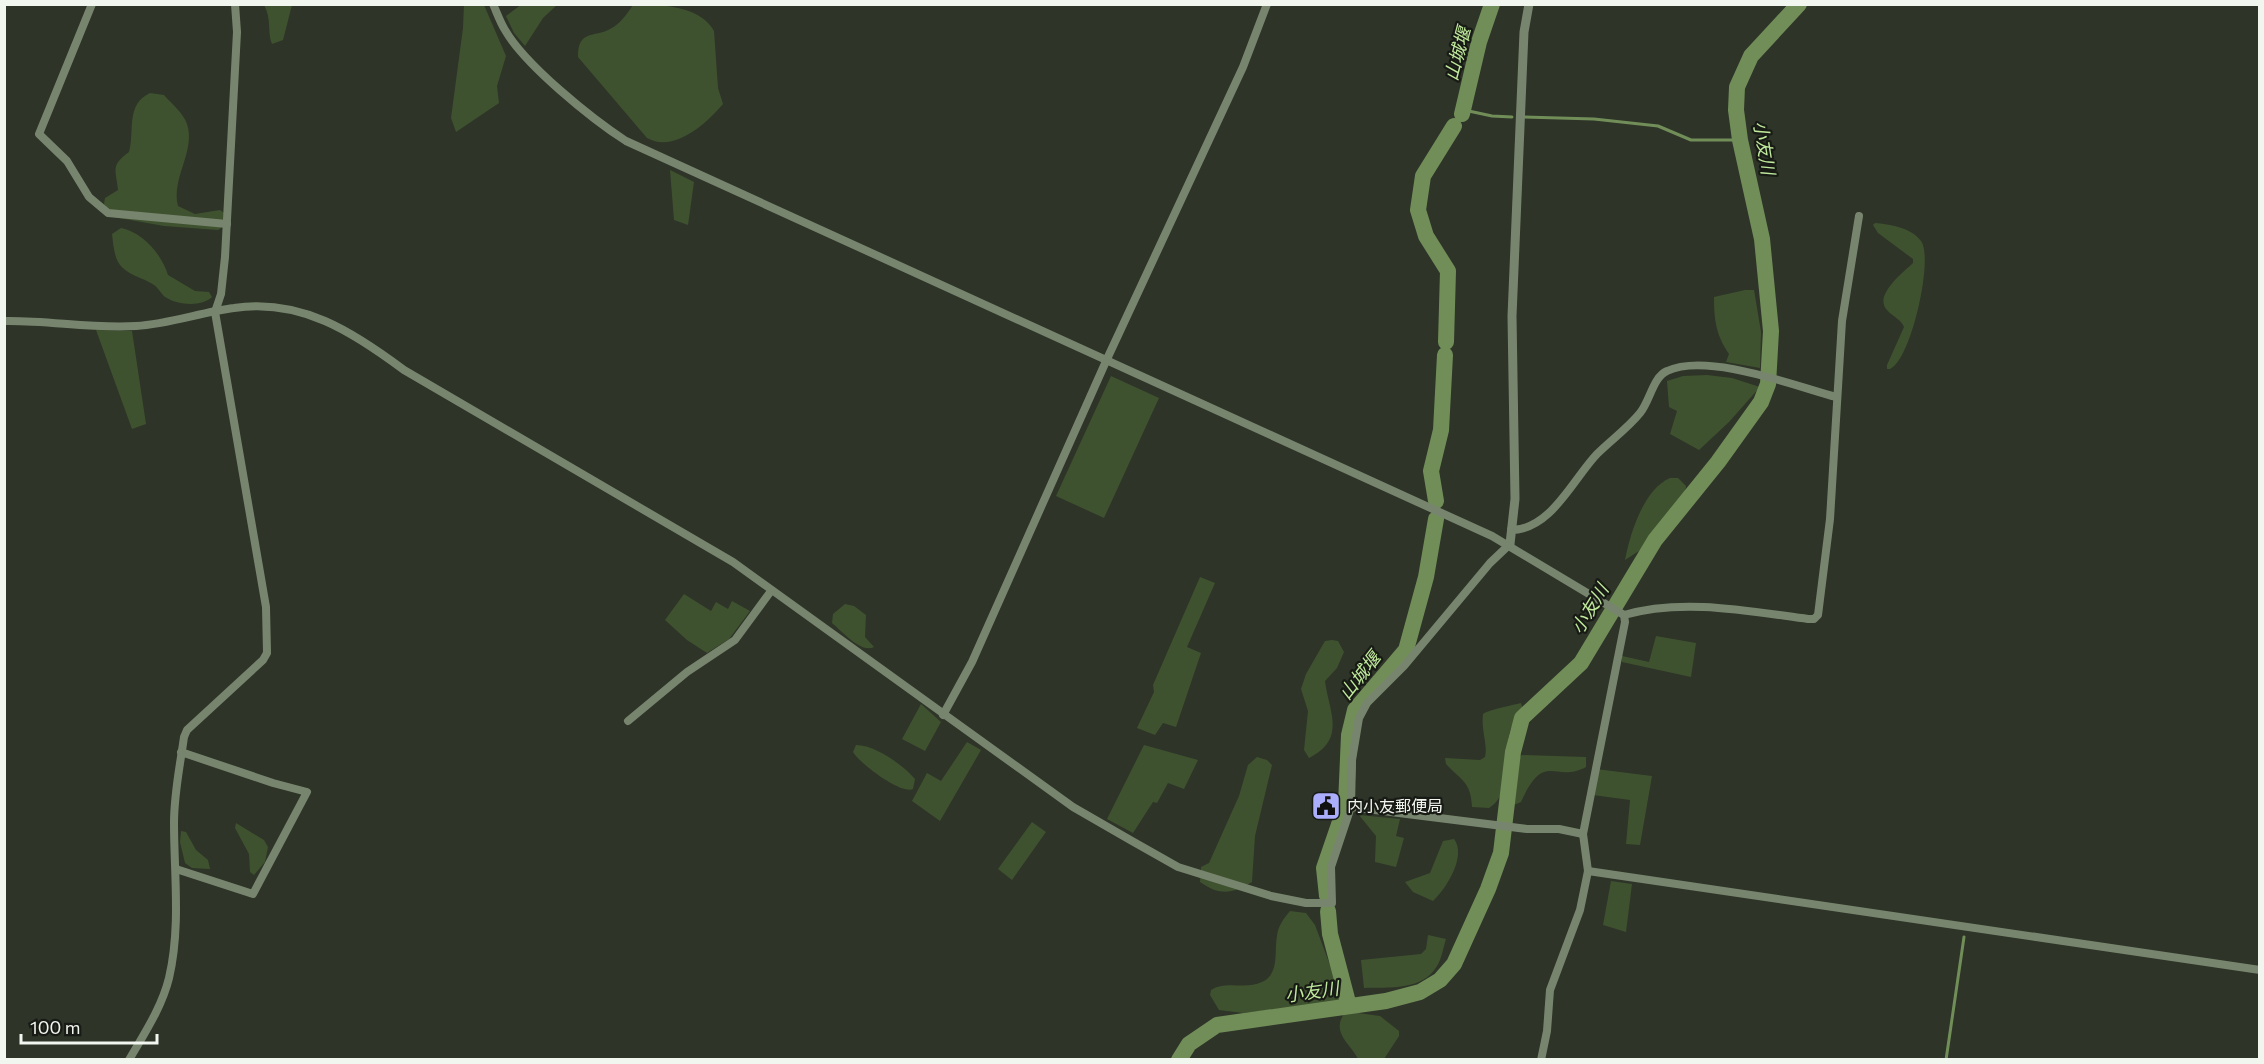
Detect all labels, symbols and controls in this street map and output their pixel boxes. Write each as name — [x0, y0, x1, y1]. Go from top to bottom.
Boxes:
water label: 山城堰 — [1439, 22, 1475, 83]
water label: 小友川 — [1750, 119, 1780, 178]
water label: 小友川 — [1566, 578, 1614, 637]
water label: 山城堰 — [1334, 645, 1386, 703]
public building icon: 内小友郵便局 — [1310, 790, 1342, 822]
place label: 内小友郵便局 — [1347, 796, 1443, 815]
water label: 小友川 — [1284, 976, 1342, 1006]
scale bar — [21, 1007, 158, 1045]
text: 100 m — [30, 1016, 80, 1038]

